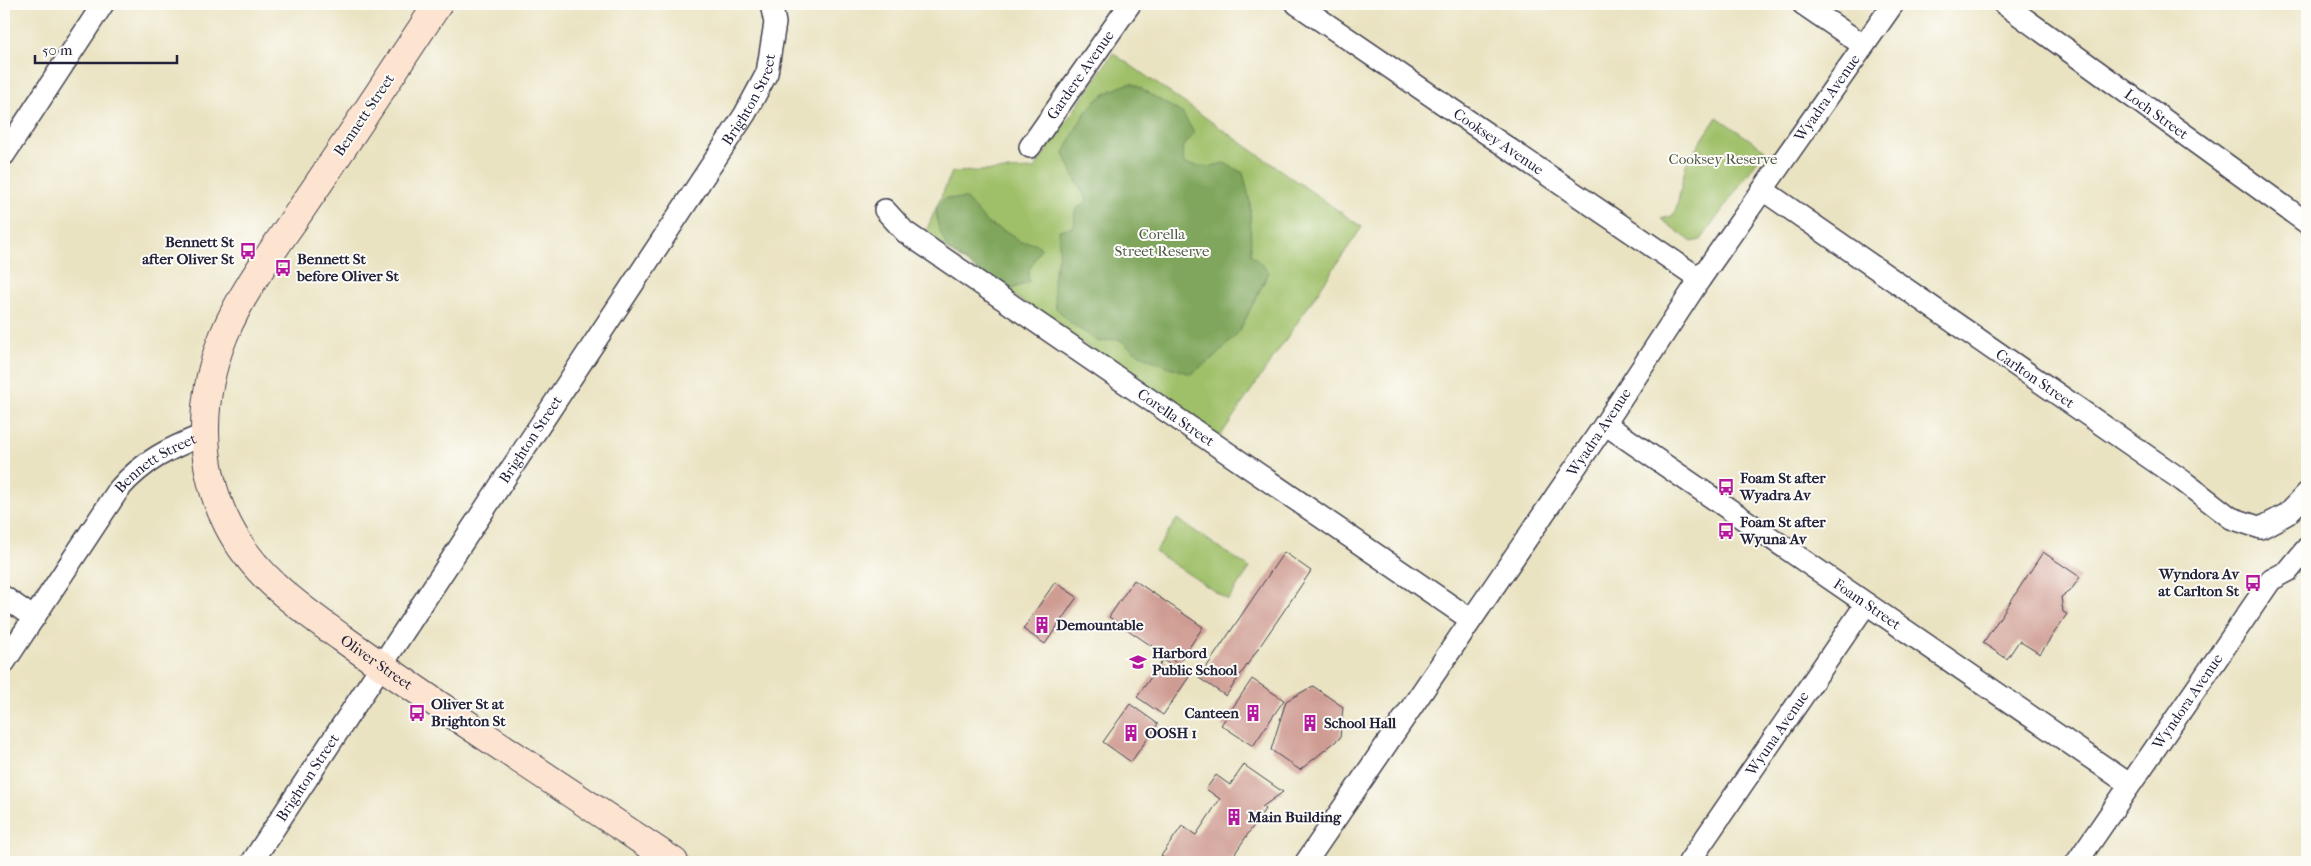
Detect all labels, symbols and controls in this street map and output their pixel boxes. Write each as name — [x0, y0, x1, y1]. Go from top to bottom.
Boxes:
street label: Gardere Avenue — [1043, 26, 1118, 123]
scale bar — [35, 32, 178, 64]
text: 50 m — [42, 41, 73, 59]
street label: Wyadra Avenue — [1790, 50, 1864, 146]
street label: Brighton Street — [718, 52, 779, 149]
street label: Bennett Street — [330, 70, 399, 160]
street label: Loch Street — [2121, 85, 2192, 144]
street label: Cooksey Avenue — [1450, 104, 1548, 179]
park label: Cooksey Reserve — [1669, 150, 1778, 168]
park label: Corella Street Reserve — [1115, 225, 1210, 260]
place label: Bennett St after Oliver St — [142, 233, 235, 268]
bus stop icon: Bennett St after Oliver St — [238, 241, 258, 261]
place label: Bennett St before Oliver St — [296, 250, 400, 285]
bus stop icon: Bennett St before Oliver St — [273, 258, 293, 278]
street label: Carlton Street — [1992, 345, 2078, 412]
street label: Wyadra Avenue — [1562, 384, 1635, 481]
street label: Corella Street — [1134, 385, 1218, 451]
street label: Brighton Street — [495, 392, 566, 487]
street label: Bennett Street — [111, 429, 200, 497]
place label: Foam St after Wyadra Av — [1739, 469, 1826, 504]
bus stop icon: Foam St after Wyadra Av — [1716, 477, 1736, 497]
place label: Foam St after Wyuna Av — [1739, 513, 1826, 548]
bus stop icon: Foam St after Wyuna Av — [1716, 521, 1736, 541]
place label: Wyndora Av at Carlton St — [2158, 565, 2240, 600]
bus stop icon: Wyndora Av at Carlton St — [2243, 573, 2263, 593]
street label: Foam Street — [1830, 575, 1905, 634]
building icon: Demountable — [1032, 615, 1052, 635]
place label: Demountable — [1056, 616, 1144, 634]
street label: Oliver Street — [337, 631, 417, 694]
place label: Harbord Public School — [1152, 644, 1238, 679]
street label: Wyndora Avenue — [2148, 650, 2227, 753]
school or university icon: Harbord Public School — [1128, 652, 1148, 672]
street label: Wyuna Avenue — [1741, 687, 1813, 780]
place label: Oliver St at Brighton St — [431, 695, 506, 730]
bus stop icon: Oliver St at Brighton St — [407, 703, 427, 723]
building icon: Canteen — [1243, 703, 1263, 723]
place label: Canteen — [1184, 704, 1239, 722]
building icon: School Hall — [1300, 713, 1320, 733]
place label: School Hall — [1324, 714, 1397, 732]
building icon: OOSH 1 — [1121, 723, 1141, 743]
place label: OOSH 1 — [1145, 724, 1197, 742]
street label: Brighton Street — [272, 730, 343, 825]
building icon: Main Building — [1224, 807, 1244, 827]
place label: Main Building — [1247, 808, 1342, 826]

